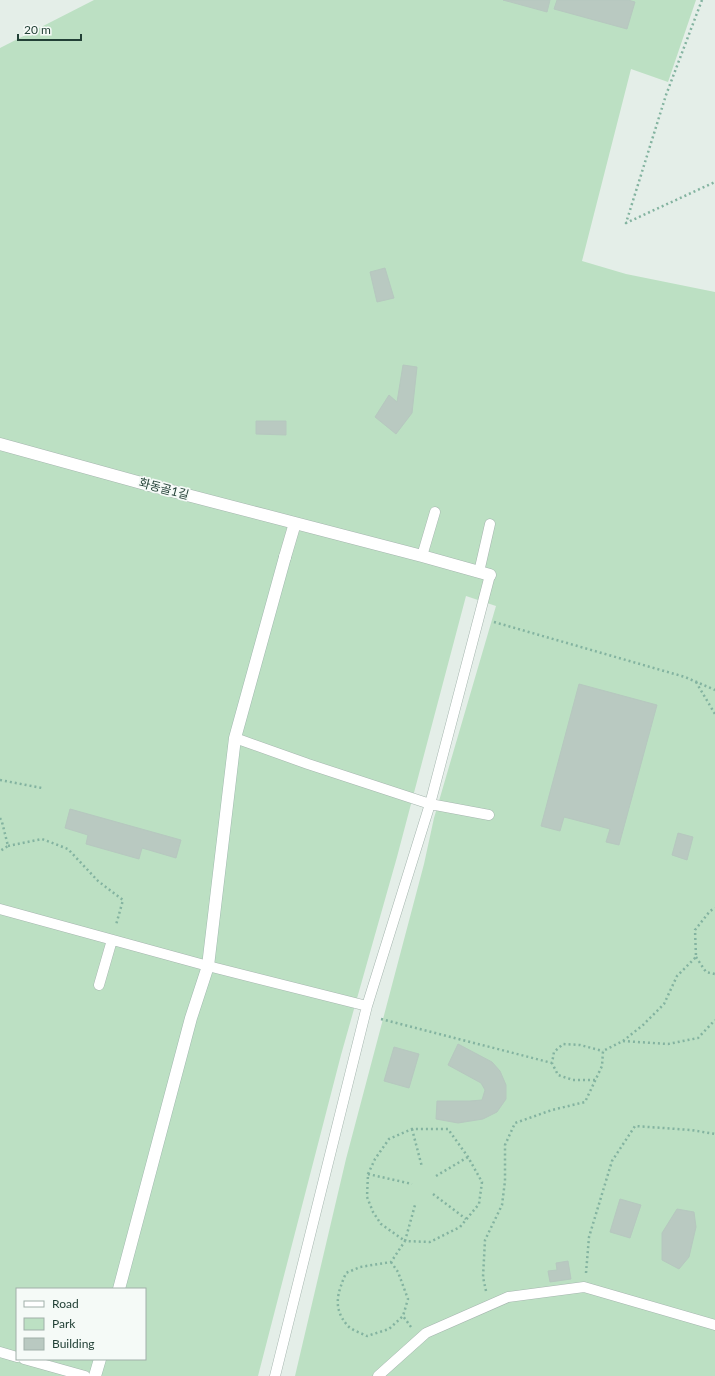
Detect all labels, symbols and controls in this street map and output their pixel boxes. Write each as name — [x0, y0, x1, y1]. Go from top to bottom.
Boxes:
scale bar — [18, 16, 81, 42]
text: 20 m — [24, 22, 51, 37]
street label: 화동골1길 — [137, 475, 191, 502]
legend — [16, 1288, 146, 1360]
text: Road — [52, 1296, 79, 1311]
text: Park — [52, 1316, 76, 1331]
text: Building — [52, 1336, 95, 1351]

